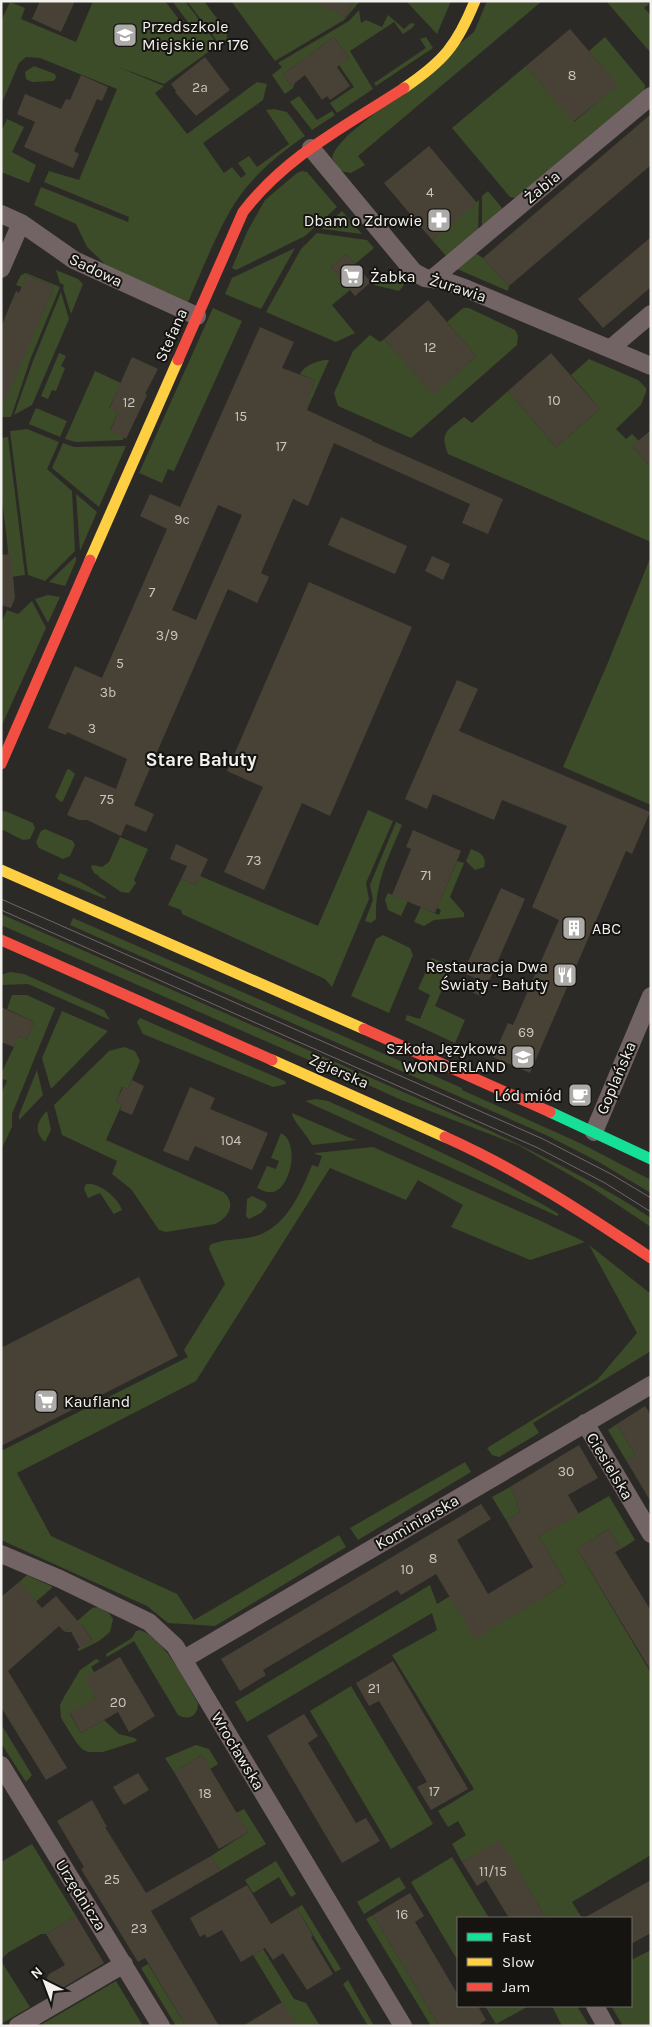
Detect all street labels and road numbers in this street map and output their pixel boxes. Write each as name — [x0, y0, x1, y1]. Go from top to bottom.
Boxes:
street label: Żabia — [520, 166, 564, 208]
street label: Sadowa — [66, 249, 126, 291]
street label: Żurawia — [427, 270, 489, 306]
street label: Stefana — [151, 305, 191, 365]
street label: Goplańska — [592, 1039, 640, 1117]
street label: Zgierska — [306, 1049, 372, 1093]
street label: Ciesielska — [583, 1429, 637, 1503]
street label: Kominiarska — [372, 1490, 462, 1554]
street label: Wrocławska — [207, 1709, 269, 1793]
street label: Urzędnicza — [52, 1856, 110, 1934]

